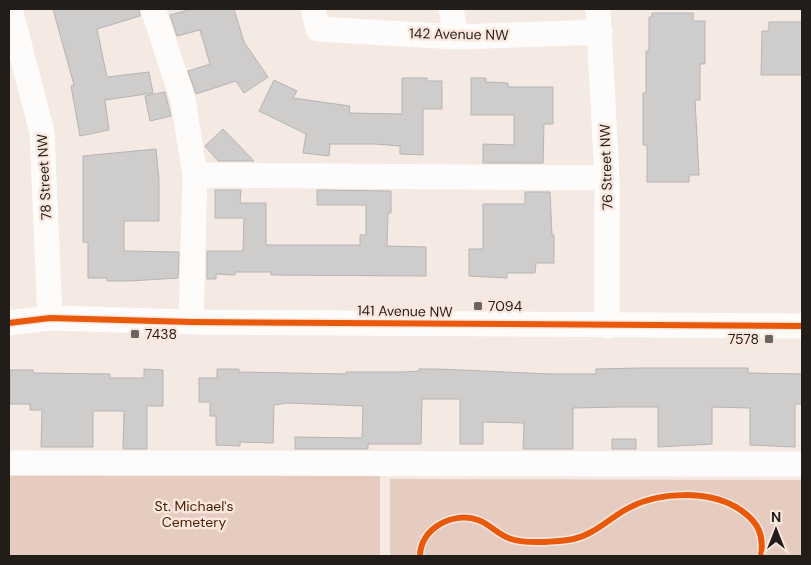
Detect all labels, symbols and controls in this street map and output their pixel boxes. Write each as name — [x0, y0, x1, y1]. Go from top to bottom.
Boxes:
street label: 142 Avenue NW — [409, 24, 509, 44]
street label: 76 Street NW — [595, 123, 616, 210]
street label: 78 Street NW — [33, 133, 55, 220]
place label: 7094 — [488, 297, 523, 315]
marker: 7094 — [472, 300, 484, 312]
street label: 141 Avenue NW — [357, 301, 453, 321]
place label: 7438 — [145, 325, 177, 343]
marker: 7438 — [129, 328, 141, 340]
place label: 7578 — [728, 330, 759, 348]
marker: 7578 — [763, 333, 775, 345]
park label: St. Michael's Cemetery — [154, 497, 234, 531]
north arrow — [751, 505, 801, 555]
text: N — [771, 508, 781, 526]

